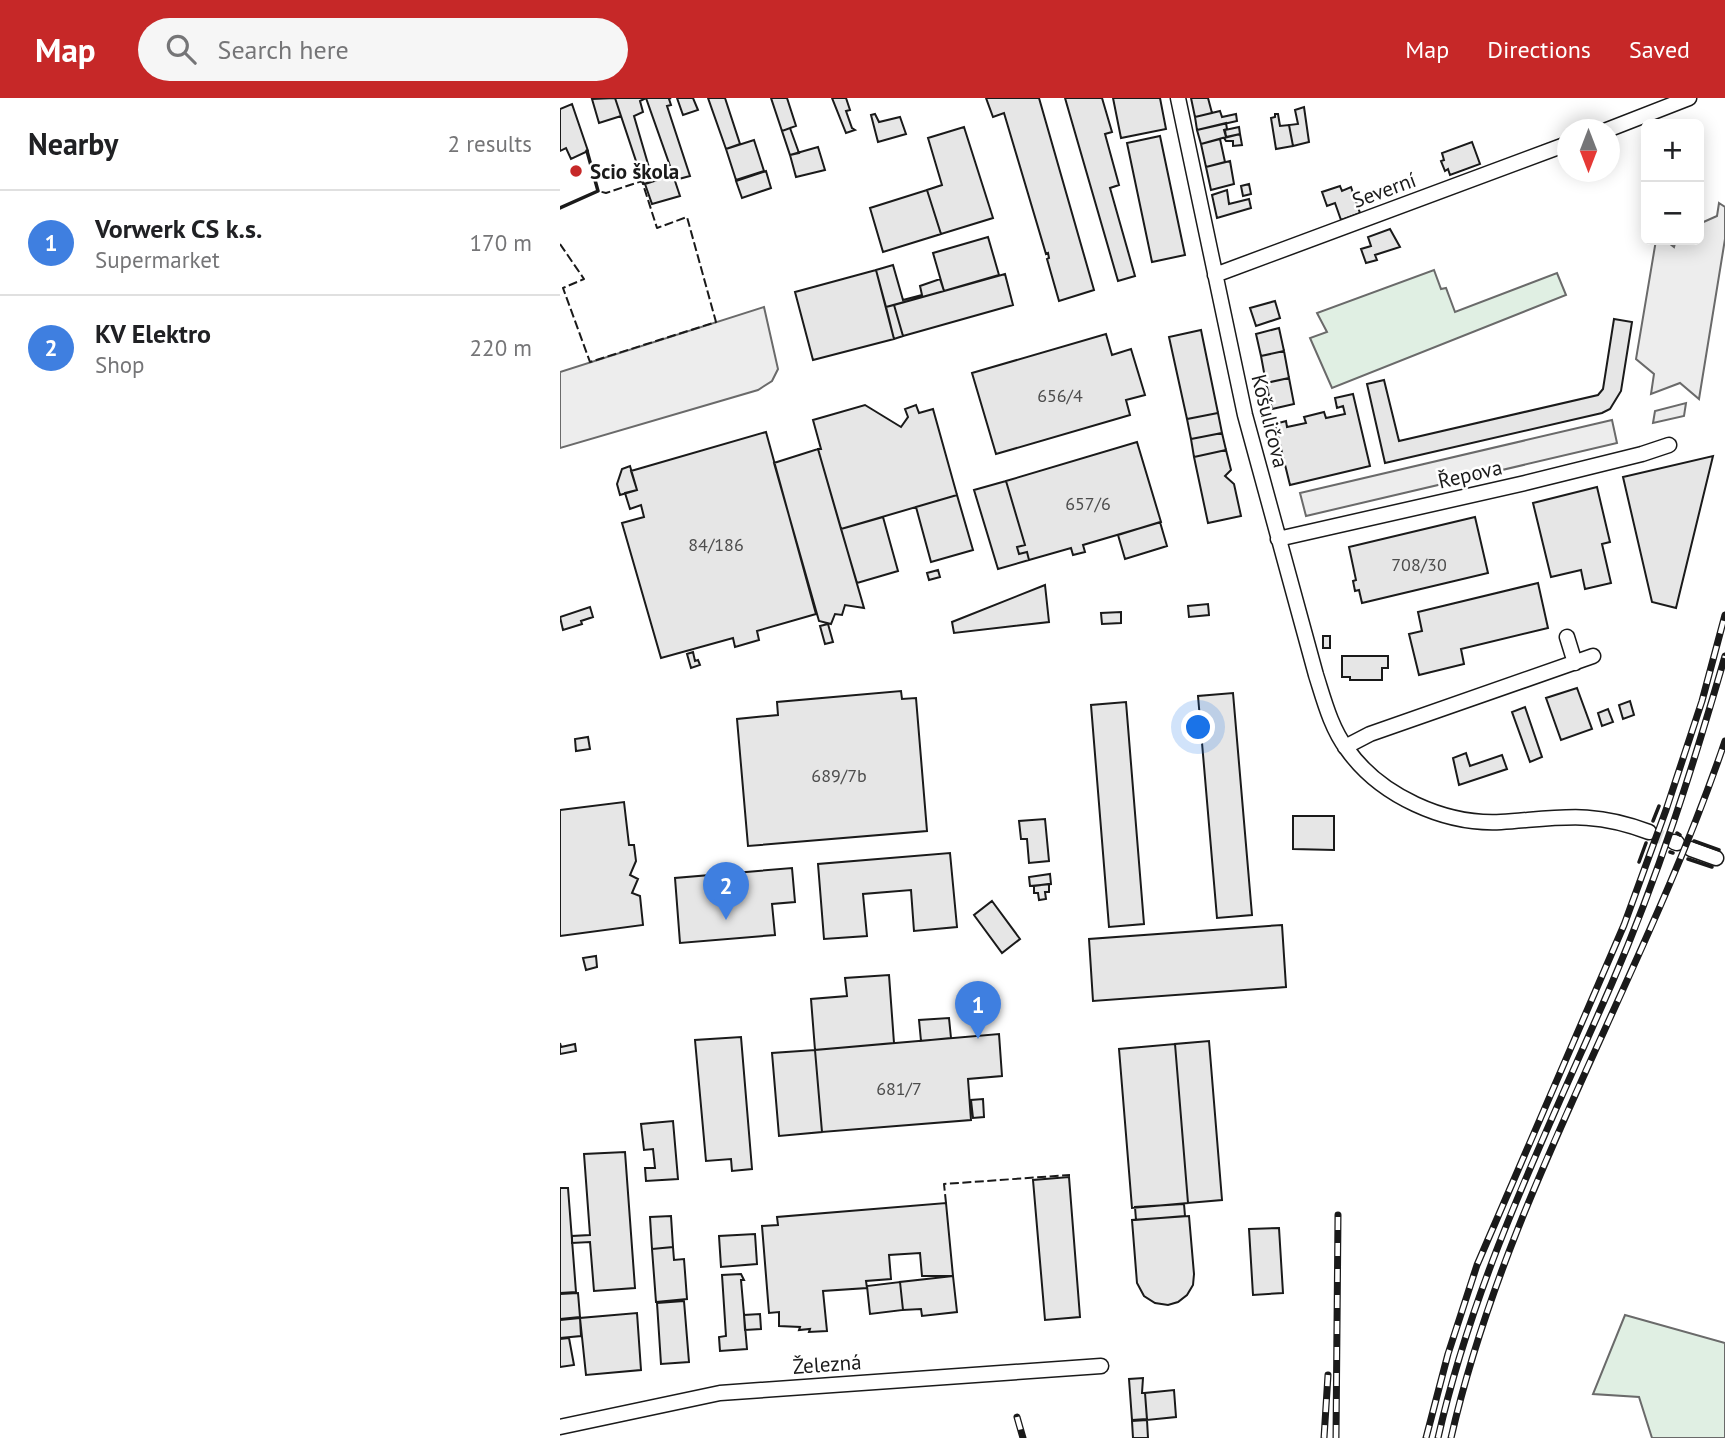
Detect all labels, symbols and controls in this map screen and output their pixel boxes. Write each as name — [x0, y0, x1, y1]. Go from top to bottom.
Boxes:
search box — [138, 18, 628, 81]
text: Map — [35, 28, 96, 71]
icon: search — [162, 30, 200, 68]
text: Search here — [218, 33, 349, 66]
text: Map — [1405, 34, 1449, 65]
text: Directions — [1487, 34, 1591, 65]
text: Saved — [1629, 34, 1690, 65]
north arrow — [1557, 119, 1620, 182]
map controls — [1641, 119, 1704, 245]
button: + — [1641, 119, 1704, 182]
text: Nearby — [28, 124, 118, 163]
text: 2 results — [448, 129, 532, 158]
place label: Scio škola — [590, 158, 679, 185]
marker: Scio škola — [568, 163, 584, 179]
street label: Severní — [1348, 166, 1420, 214]
button: − — [1641, 182, 1704, 245]
text: Vorwerk CS k.s. — [95, 212, 262, 245]
text: 1 — [44, 228, 58, 257]
text: 170 m — [470, 228, 532, 257]
text: Supermarket — [95, 245, 220, 274]
text: KV Elektro — [95, 317, 211, 350]
text: 2 — [44, 333, 58, 362]
text: 220 m — [470, 333, 532, 362]
text: Shop — [95, 350, 145, 379]
street label: Košuličova — [1245, 371, 1295, 471]
house number: 656/4 — [1037, 384, 1083, 407]
street label: Řepova — [1435, 454, 1505, 494]
house number: 657/6 — [1065, 492, 1111, 515]
house number: 84/186 — [688, 533, 744, 556]
house number: 708/30 — [1391, 553, 1447, 576]
your location — [1181, 710, 1215, 744]
house number: 689/7b — [811, 764, 867, 787]
pin: 2 — [703, 862, 749, 920]
pin: 1 — [955, 981, 1001, 1039]
house number: 681/7 — [876, 1077, 922, 1100]
street label: Železná — [792, 1348, 862, 1380]

